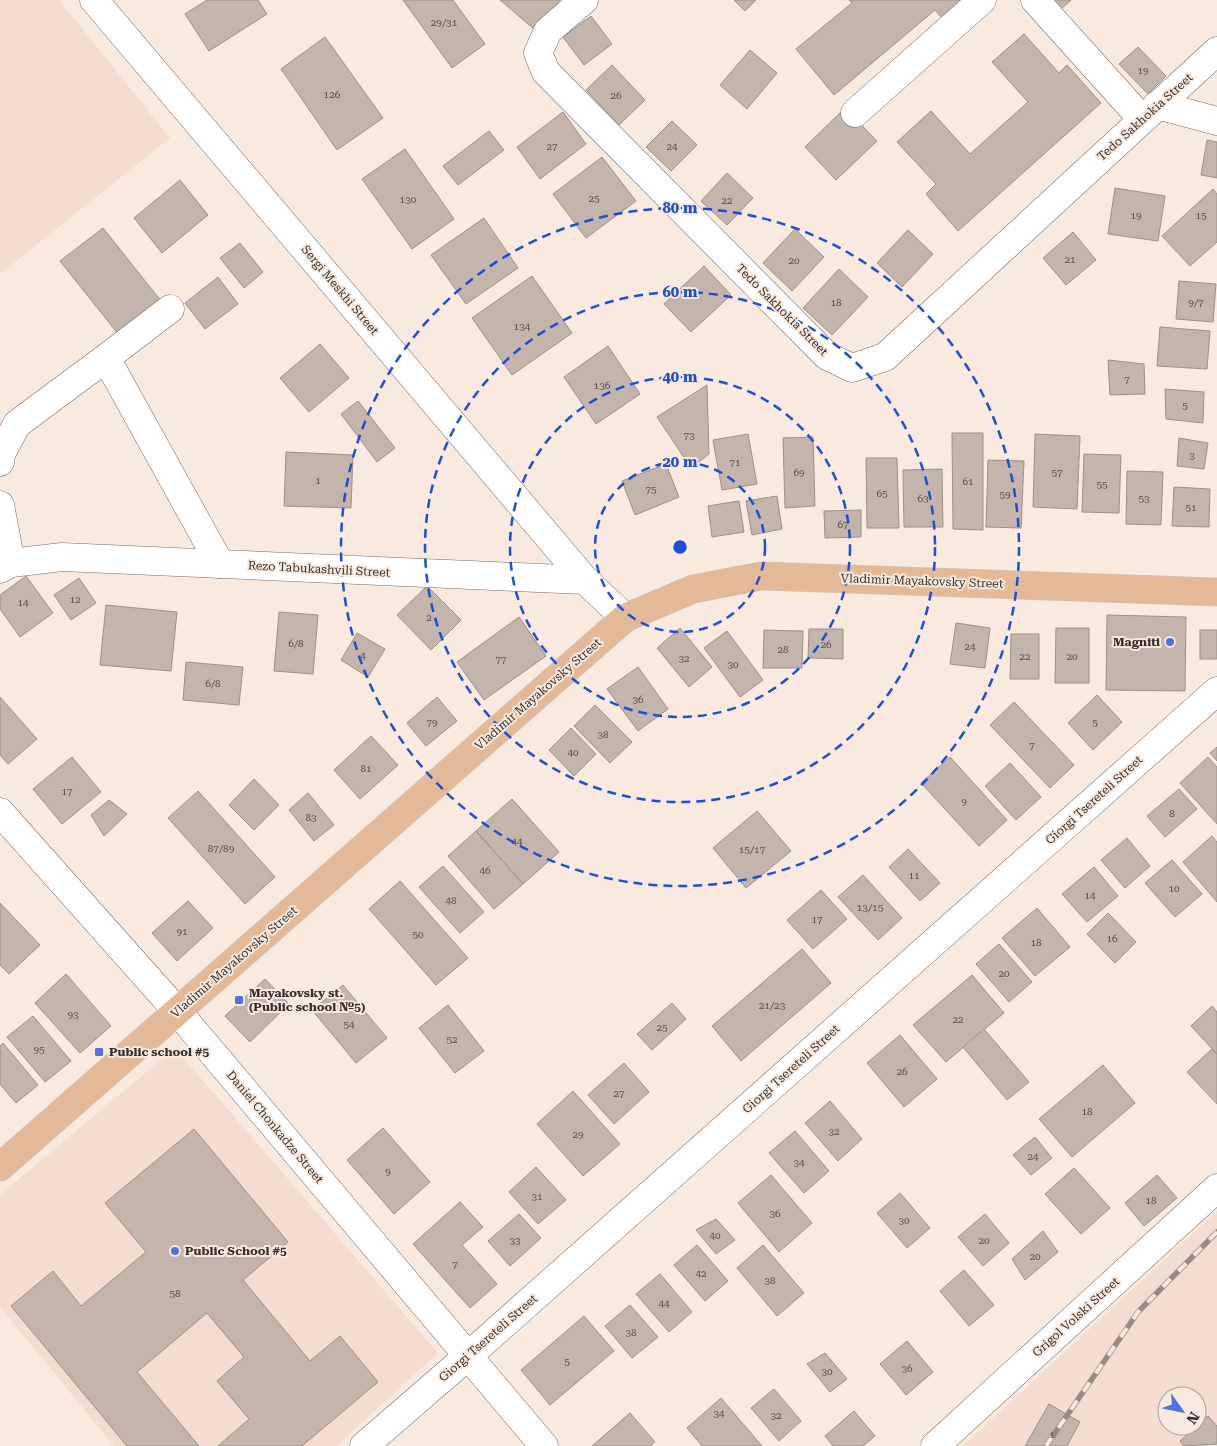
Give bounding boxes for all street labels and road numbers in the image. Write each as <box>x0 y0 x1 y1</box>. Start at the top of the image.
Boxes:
street label: Tedo Sakhokia Street <box>1094 70 1196 164</box>
street label: Sergi Meskhi Street <box>298 242 382 338</box>
street label: Tedo Sakhokia Street <box>733 261 831 359</box>
street label: Rezo Tabukashvili Street <box>247 558 391 580</box>
street label: Vladimir Mayakovsky Street <box>840 571 1004 591</box>
street label: Vladimir Mayakovsky Street <box>472 635 604 753</box>
street label: Giorgi Tsereteli Street <box>1043 752 1146 847</box>
street label: Vladimir Mayakovsky Street <box>168 903 300 1021</box>
street label: Giorgi Tsereteli Street <box>740 1021 843 1116</box>
street label: Daniel Chonkadze Street <box>224 1068 327 1187</box>
street label: Grigol Volski Street <box>1030 1274 1123 1360</box>
street label: Giorgi Tsereteli Street <box>436 1291 540 1385</box>

